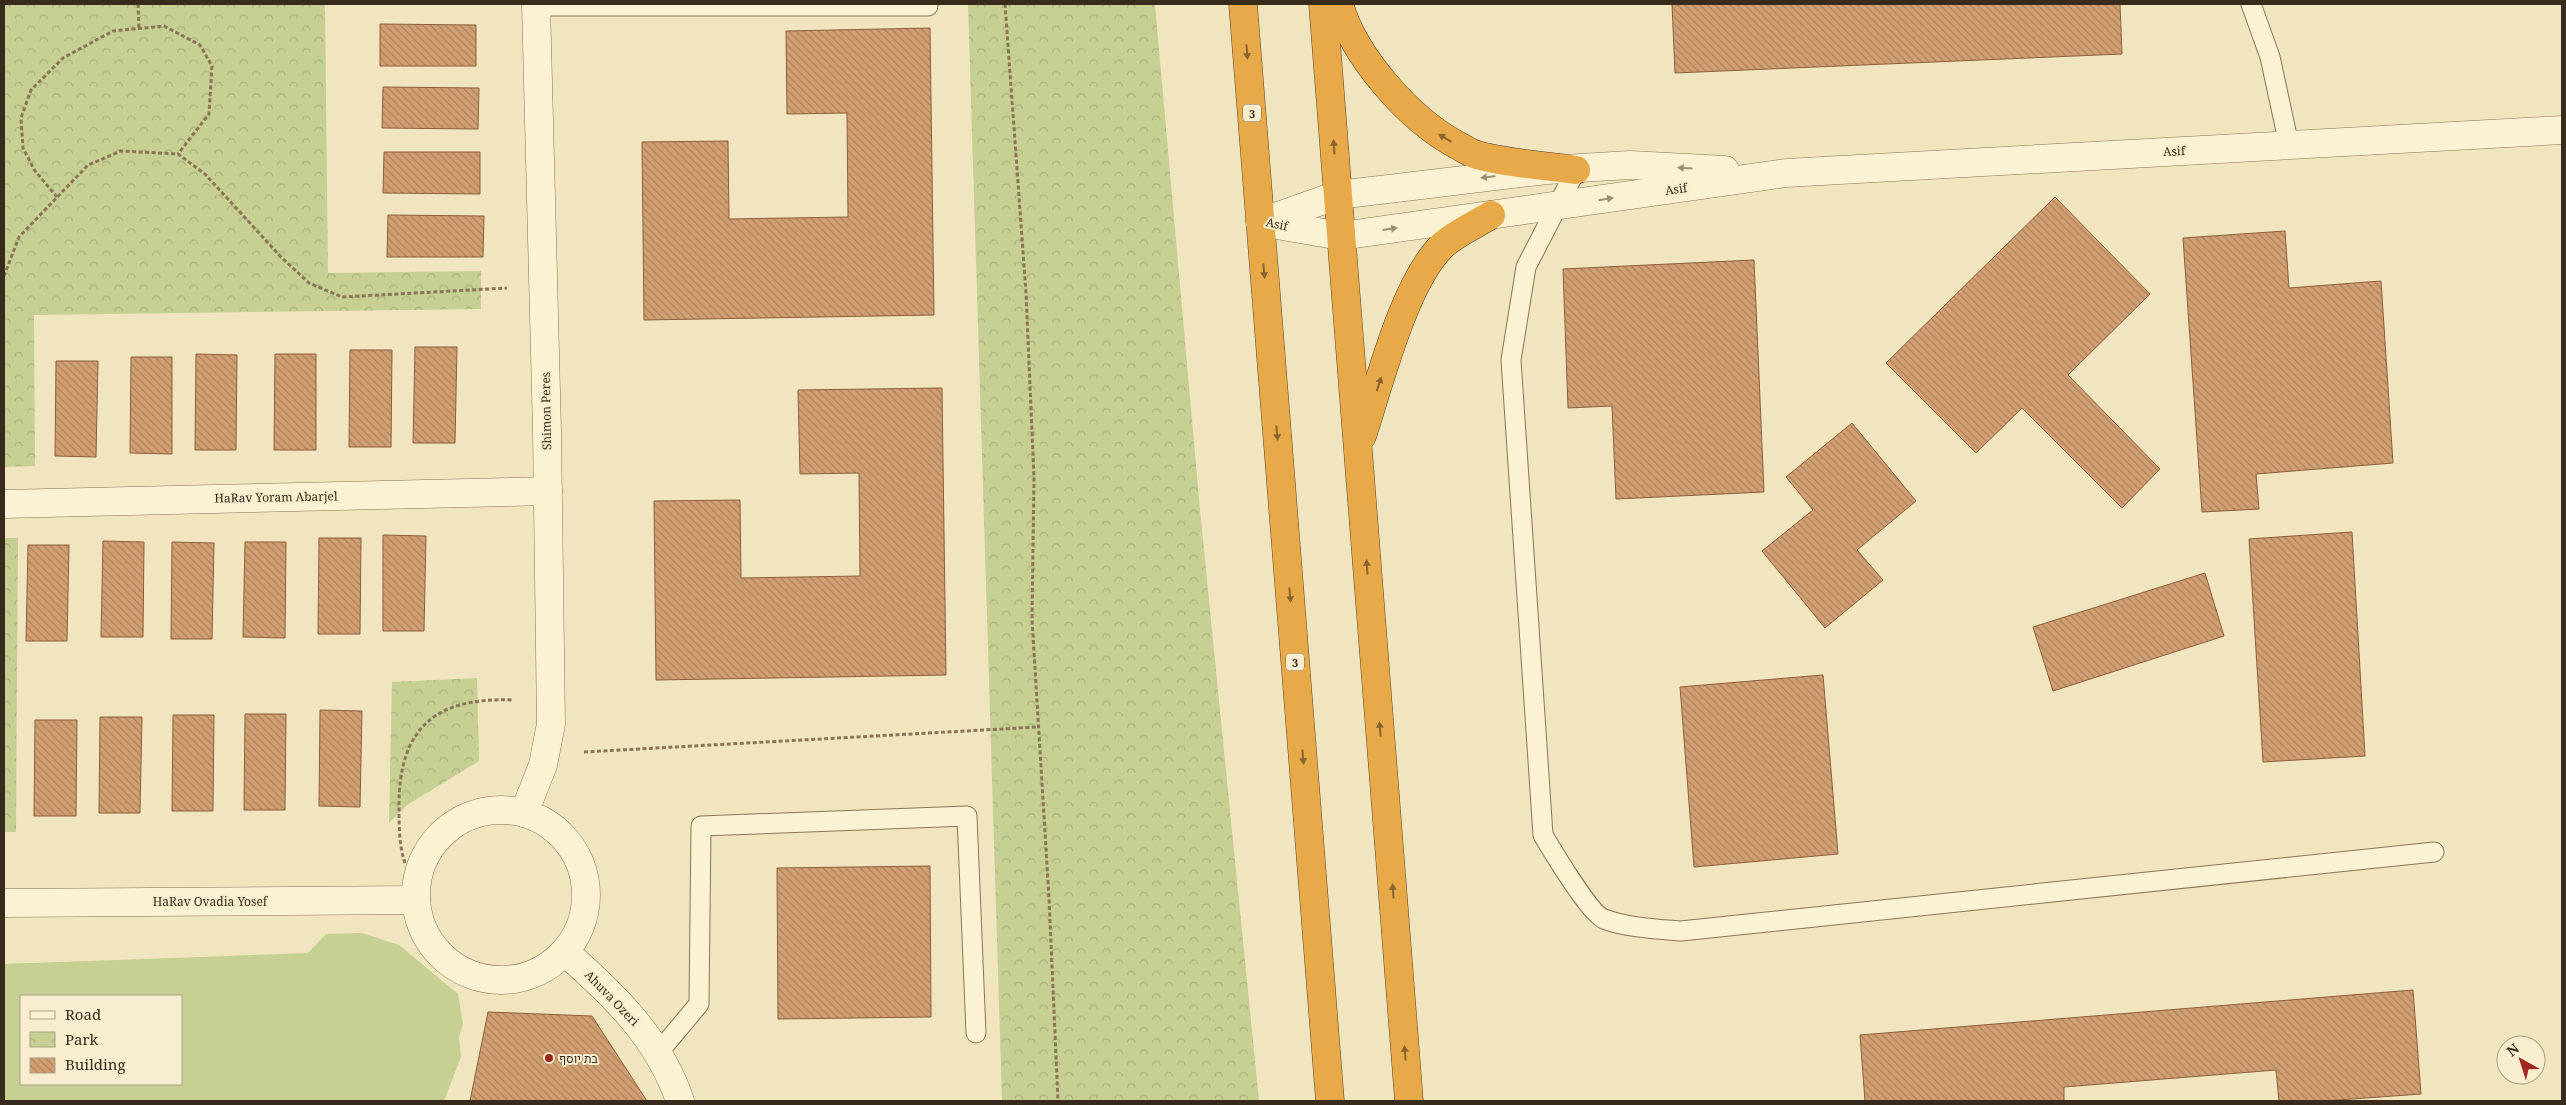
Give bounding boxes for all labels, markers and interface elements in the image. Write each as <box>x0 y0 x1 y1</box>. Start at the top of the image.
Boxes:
one-way arrow <box>1244 45 1252 61</box>
road number: 3 <box>1243 105 1261 122</box>
one-way arrow <box>1438 134 1453 142</box>
one-way arrow <box>1330 139 1338 155</box>
street label: Asif <box>2163 142 2187 160</box>
one-way arrow <box>1677 163 1693 171</box>
one-way arrow <box>1480 173 1496 181</box>
street label: Asif <box>1664 179 1690 199</box>
one-way arrow <box>1598 195 1614 203</box>
street label: Asif <box>1264 213 1291 235</box>
one-way arrow <box>1382 225 1398 233</box>
one-way arrow <box>1261 263 1269 279</box>
street label: Shimon Peres <box>537 372 555 450</box>
one-way arrow <box>1376 377 1383 392</box>
one-way arrow <box>1273 425 1281 441</box>
street label: HaRav Yoram Abarjel <box>214 487 338 507</box>
one-way arrow <box>1363 558 1371 574</box>
one-way arrow <box>1286 587 1294 603</box>
road number: 3 <box>1286 654 1304 670</box>
one-way arrow <box>1376 720 1384 736</box>
one-way arrow <box>1299 749 1307 765</box>
one-way arrow <box>1388 882 1396 898</box>
street label: HaRav Ovadia Yosef <box>153 893 269 910</box>
street label: Ahuva Ozeri <box>581 966 643 1030</box>
legend <box>20 995 182 1085</box>
text: Road <box>65 1004 101 1024</box>
text: Park <box>65 1029 99 1049</box>
north arrow <box>2496 1035 2546 1085</box>
text: N <box>2502 1039 2523 1060</box>
one-way arrow <box>1401 1044 1409 1060</box>
place label: בת יוסף <box>559 1050 599 1067</box>
marker: בת יוסף <box>543 1052 555 1064</box>
text: Building <box>65 1054 126 1074</box>

